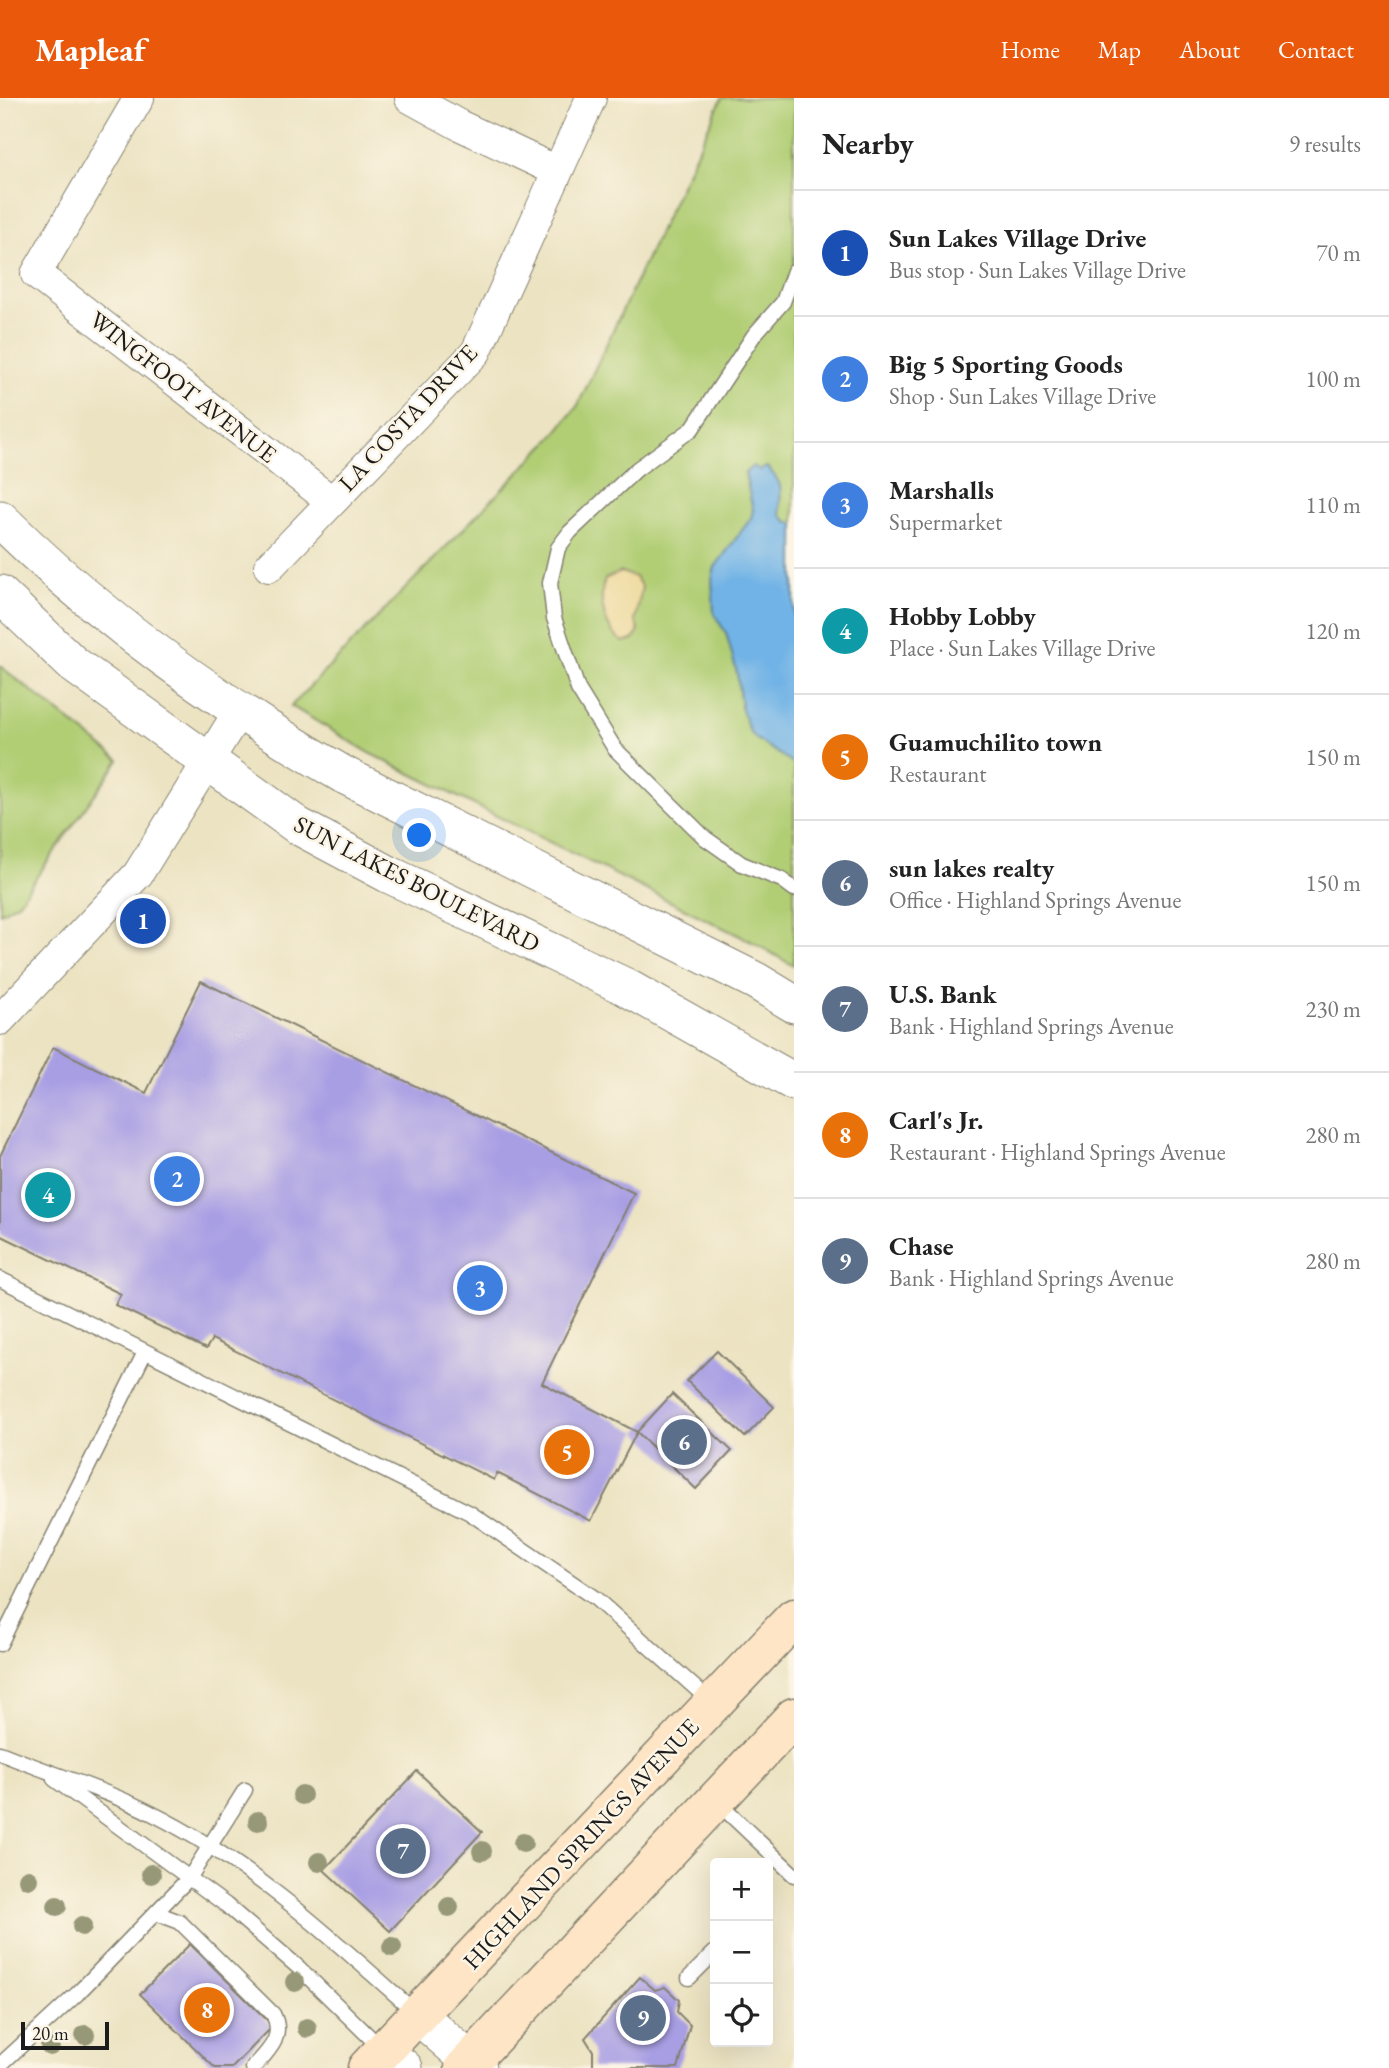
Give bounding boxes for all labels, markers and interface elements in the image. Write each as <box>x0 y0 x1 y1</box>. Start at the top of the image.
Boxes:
text: Mapleaf <box>35 28 146 71</box>
text: Home <box>1000 34 1060 65</box>
text: Map <box>1098 34 1141 65</box>
text: About <box>1179 34 1240 65</box>
text: Contact <box>1278 34 1354 65</box>
text: Nearby <box>822 124 914 163</box>
text: 9 results <box>1289 129 1361 159</box>
text: Sun Lakes Village Drive <box>889 221 1146 255</box>
text: 1 <box>839 238 851 268</box>
text: 70 m <box>1316 238 1361 268</box>
text: Bus stop · Sun Lakes Village Drive <box>889 255 1186 285</box>
street label: WINGFOOT AVENUE <box>83 304 283 469</box>
street label: LA COSTA DRIVE <box>331 337 484 498</box>
text: Big 5 Sporting Goods <box>889 347 1123 381</box>
text: 2 <box>839 364 851 394</box>
text: 100 m <box>1305 364 1361 394</box>
text: Shop · Sun Lakes Village Drive <box>889 381 1156 411</box>
text: Marshalls <box>889 473 994 507</box>
text: 3 <box>839 490 851 520</box>
text: 110 m <box>1305 490 1361 520</box>
text: Supermarket <box>889 507 1002 537</box>
text: Hobby Lobby <box>889 599 1036 633</box>
text: 4 <box>839 616 851 646</box>
text: 120 m <box>1305 616 1361 646</box>
text: Place · Sun Lakes Village Drive <box>889 633 1156 663</box>
text: Guamuchilito town <box>889 725 1102 759</box>
text: 5 <box>839 742 851 772</box>
text: 150 m <box>1305 742 1361 772</box>
text: Restaurant <box>889 759 987 789</box>
street label: SUN LAKES BOULEVARD <box>289 808 545 959</box>
your location <box>402 818 436 852</box>
text: sun lakes realty <box>889 851 1054 885</box>
text: 6 <box>839 868 851 898</box>
text: 150 m <box>1305 868 1361 898</box>
text: Office · Highland Springs Avenue <box>889 885 1181 915</box>
pin: 1 <box>120 895 166 947</box>
text: U.S. Bank <box>889 977 997 1011</box>
text: 7 <box>839 994 851 1024</box>
text: 230 m <box>1305 994 1361 1024</box>
text: Bank · Highland Springs Avenue <box>889 1011 1174 1041</box>
text: Carl's Jr. <box>889 1103 983 1137</box>
text: 8 <box>839 1120 851 1150</box>
text: 280 m <box>1305 1120 1361 1150</box>
text: Restaurant · Highland Springs Avenue <box>889 1137 1226 1167</box>
pin: 2 <box>154 1153 200 1205</box>
pin: 4 <box>25 1169 71 1221</box>
text: Chase <box>889 1229 954 1263</box>
text: 9 <box>839 1246 851 1276</box>
text: 280 m <box>1305 1246 1361 1276</box>
pin: 3 <box>457 1262 503 1314</box>
text: Bank · Highland Springs Avenue <box>889 1263 1174 1293</box>
pin: 6 <box>661 1416 707 1468</box>
pin: 5 <box>544 1426 590 1478</box>
street label: HIGHLAND SPRINGS AVENUE <box>456 1712 705 1976</box>
pin: 7 <box>380 1825 426 1877</box>
map controls <box>710 1858 773 2047</box>
button: + <box>710 1858 773 1921</box>
button: − <box>710 1921 773 1984</box>
pin: 8 <box>184 1984 230 2036</box>
button: locate <box>710 1984 773 2047</box>
pin: 9 <box>620 1992 666 2044</box>
scale bar <box>21 2019 108 2051</box>
text: 20 m <box>32 2021 69 2046</box>

